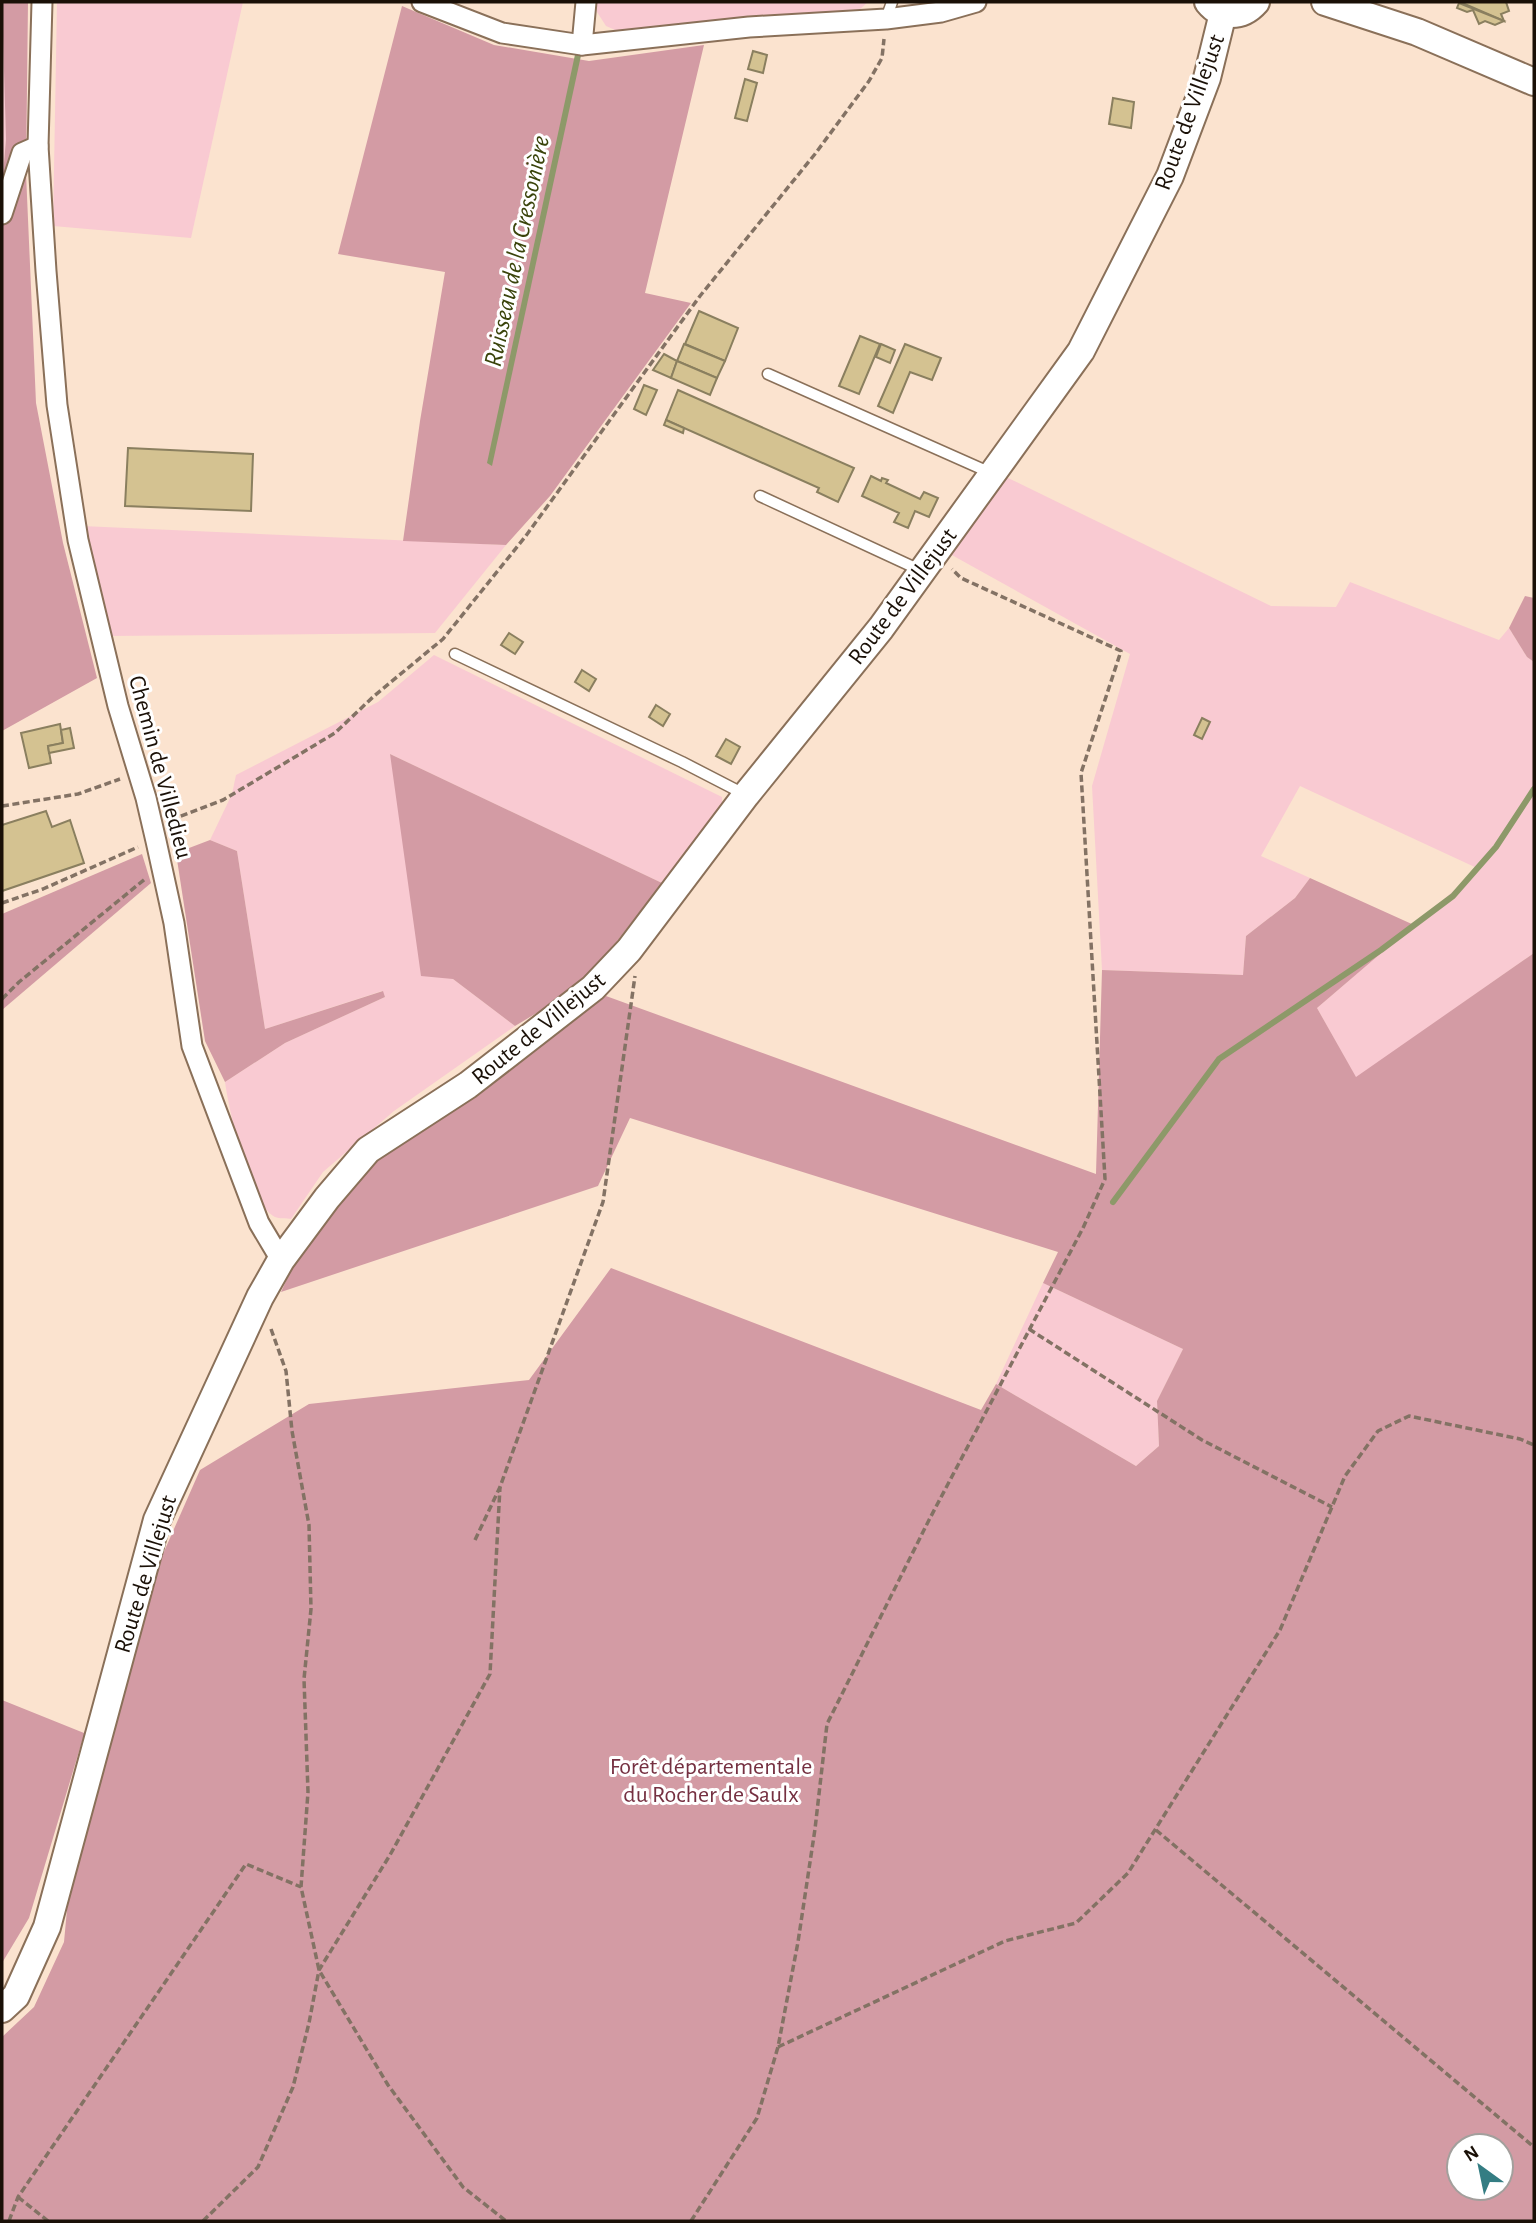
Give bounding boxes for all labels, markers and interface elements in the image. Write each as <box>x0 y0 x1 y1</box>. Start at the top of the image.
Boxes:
street label: Route de Villejust <box>1151 31 1229 193</box>
water label: Ruisseau de la Cressonière <box>480 133 554 369</box>
street label: Route de Villejust <box>844 524 962 669</box>
street label: Chemin de Villedieu <box>124 673 196 861</box>
street label: Route de Villejust <box>467 968 610 1090</box>
street label: Route de Villejust <box>111 1492 181 1656</box>
park label: Forêt départementale du Rocher de Saulx <box>610 1755 812 1807</box>
north arrow <box>1445 2132 1515 2202</box>
text: N <box>1461 2142 1482 2166</box>

